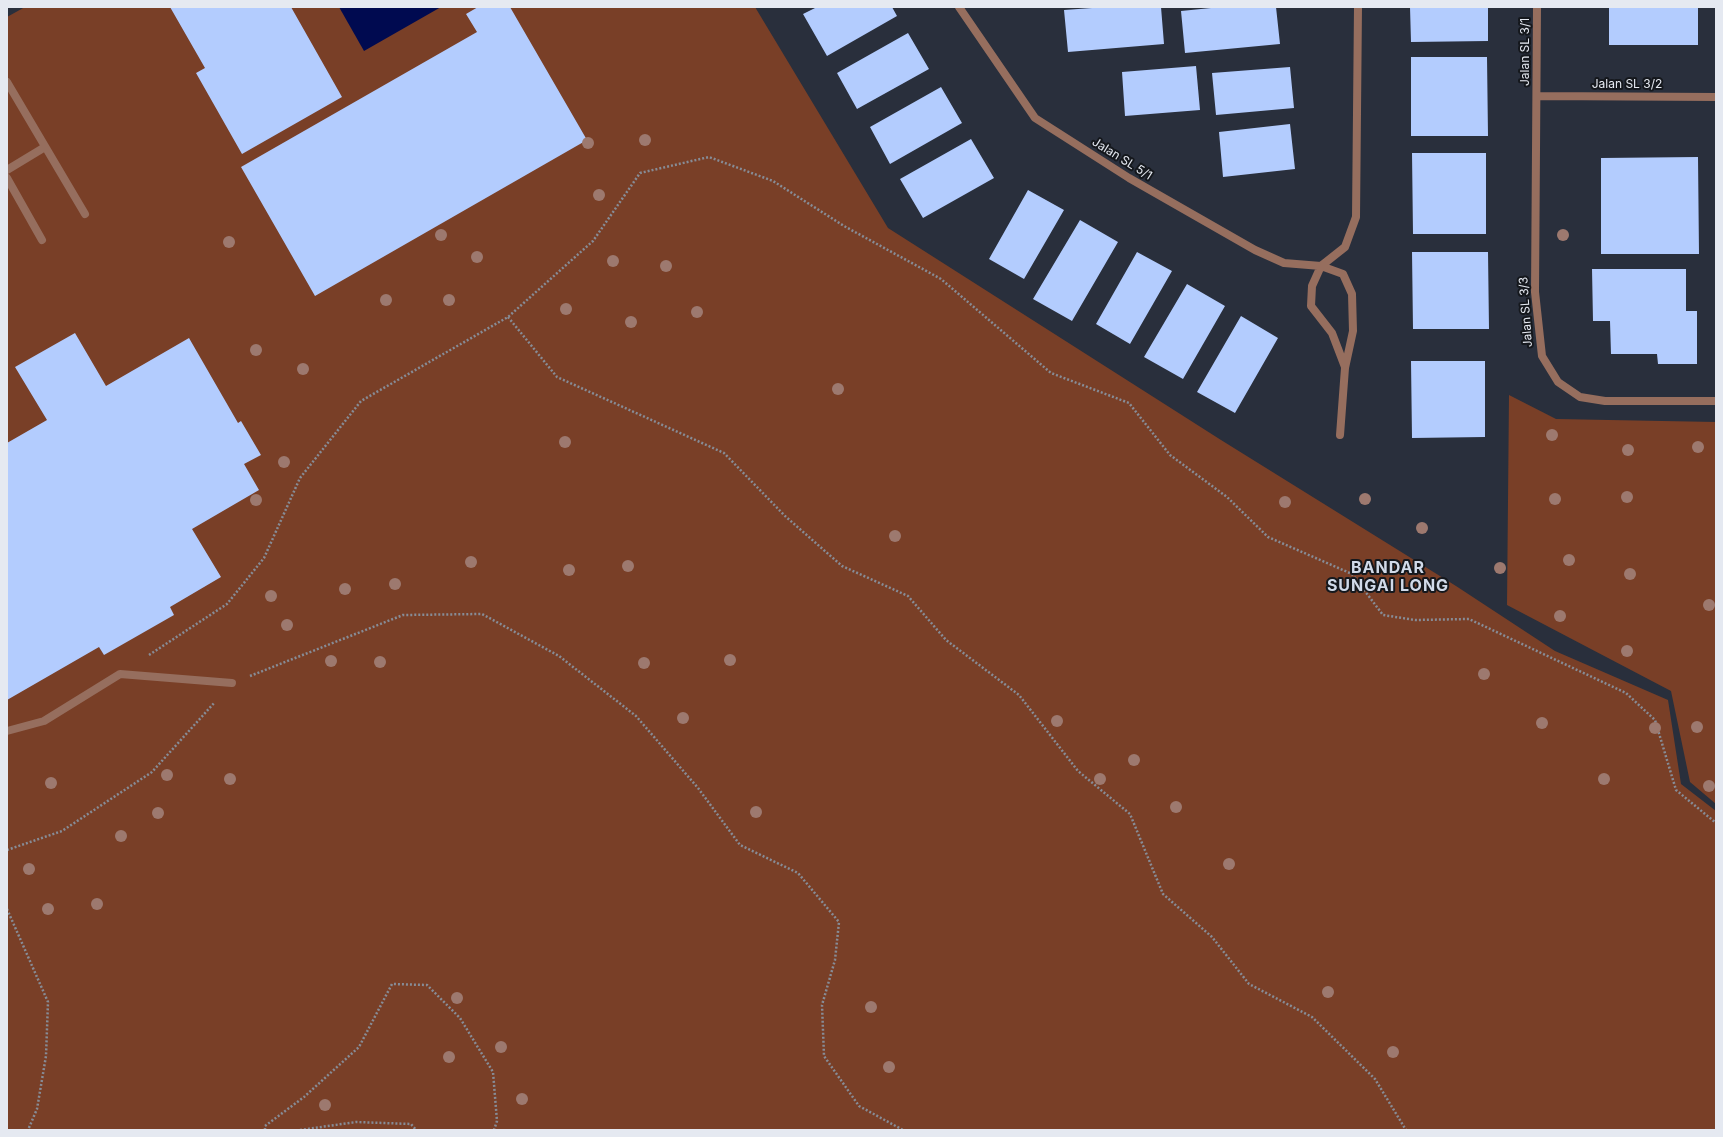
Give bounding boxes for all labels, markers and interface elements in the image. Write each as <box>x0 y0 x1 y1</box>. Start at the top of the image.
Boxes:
street label: Jalan SL 3/1 <box>1518 18 1532 86</box>
street label: Jalan SL 3/2 <box>1592 77 1662 91</box>
street label: Jalan SL 5/1 <box>1089 135 1155 183</box>
street label: Jalan SL 3/3 <box>1516 276 1536 348</box>
district label: BANDAR SUNGAI LONG <box>1327 558 1449 596</box>

